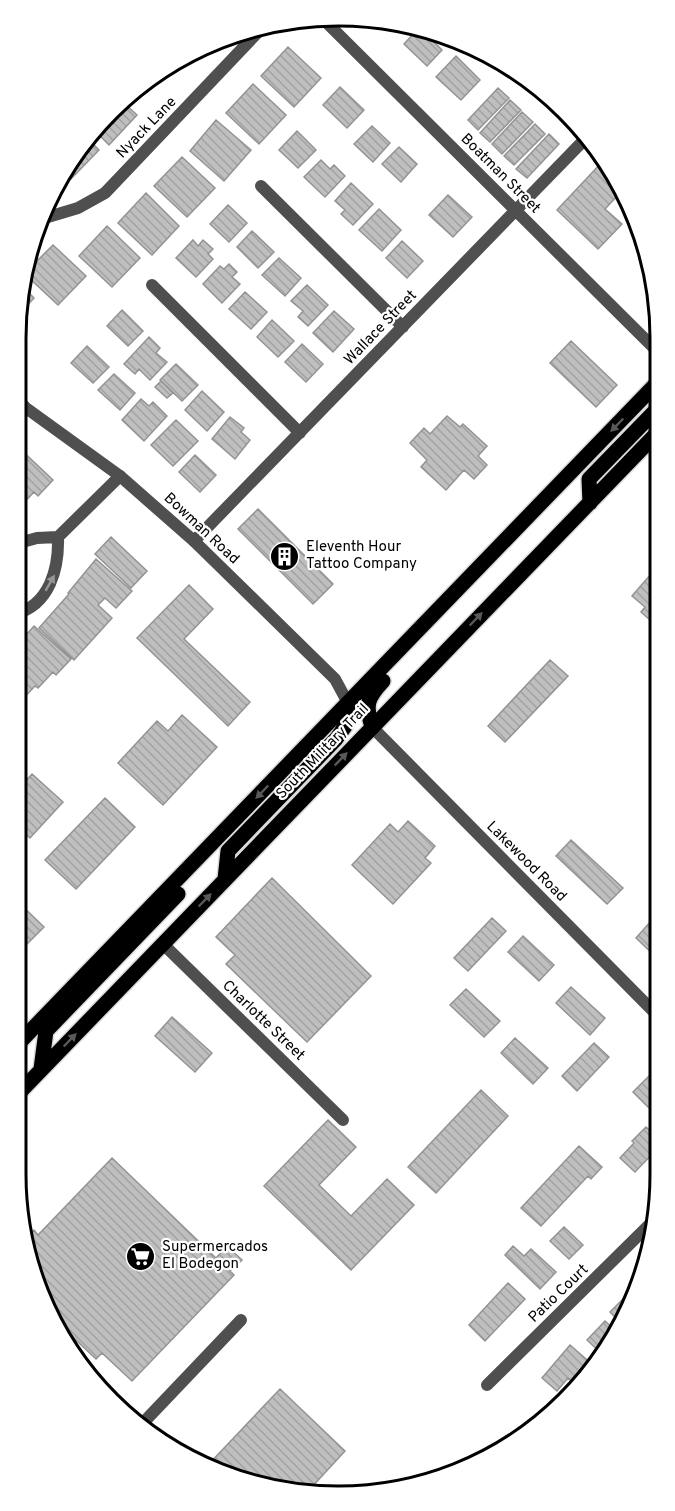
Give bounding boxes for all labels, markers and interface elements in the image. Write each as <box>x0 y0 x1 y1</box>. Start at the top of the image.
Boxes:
street label: Nyack Lane <box>113 93 181 163</box>
street label: Boatman Street <box>456 130 544 218</box>
street label: Wallace Street <box>341 287 421 369</box>
one-way arrow <box>610 418 624 433</box>
street label: Bowman Road <box>159 489 243 569</box>
place label: Eleventh Hour Tattoo Company <box>306 538 417 574</box>
building icon: Eleventh Hour Tattoo Company <box>269 540 301 572</box>
one-way arrow <box>44 575 55 591</box>
one-way arrow <box>469 613 483 627</box>
street label: South Military Trail <box>273 700 373 804</box>
one-way arrow <box>333 753 347 767</box>
one-way arrow <box>256 784 270 798</box>
street label: Lakewood Road <box>482 818 570 906</box>
one-way arrow <box>198 893 212 907</box>
street label: Charlotte Street <box>218 977 308 1065</box>
one-way arrow <box>63 1032 77 1047</box>
place label: Supermercados El Bodegon <box>162 1238 268 1274</box>
supermarket icon: Supermercados El Bodegon <box>125 1240 157 1272</box>
street label: Patio Court <box>525 1261 593 1327</box>

